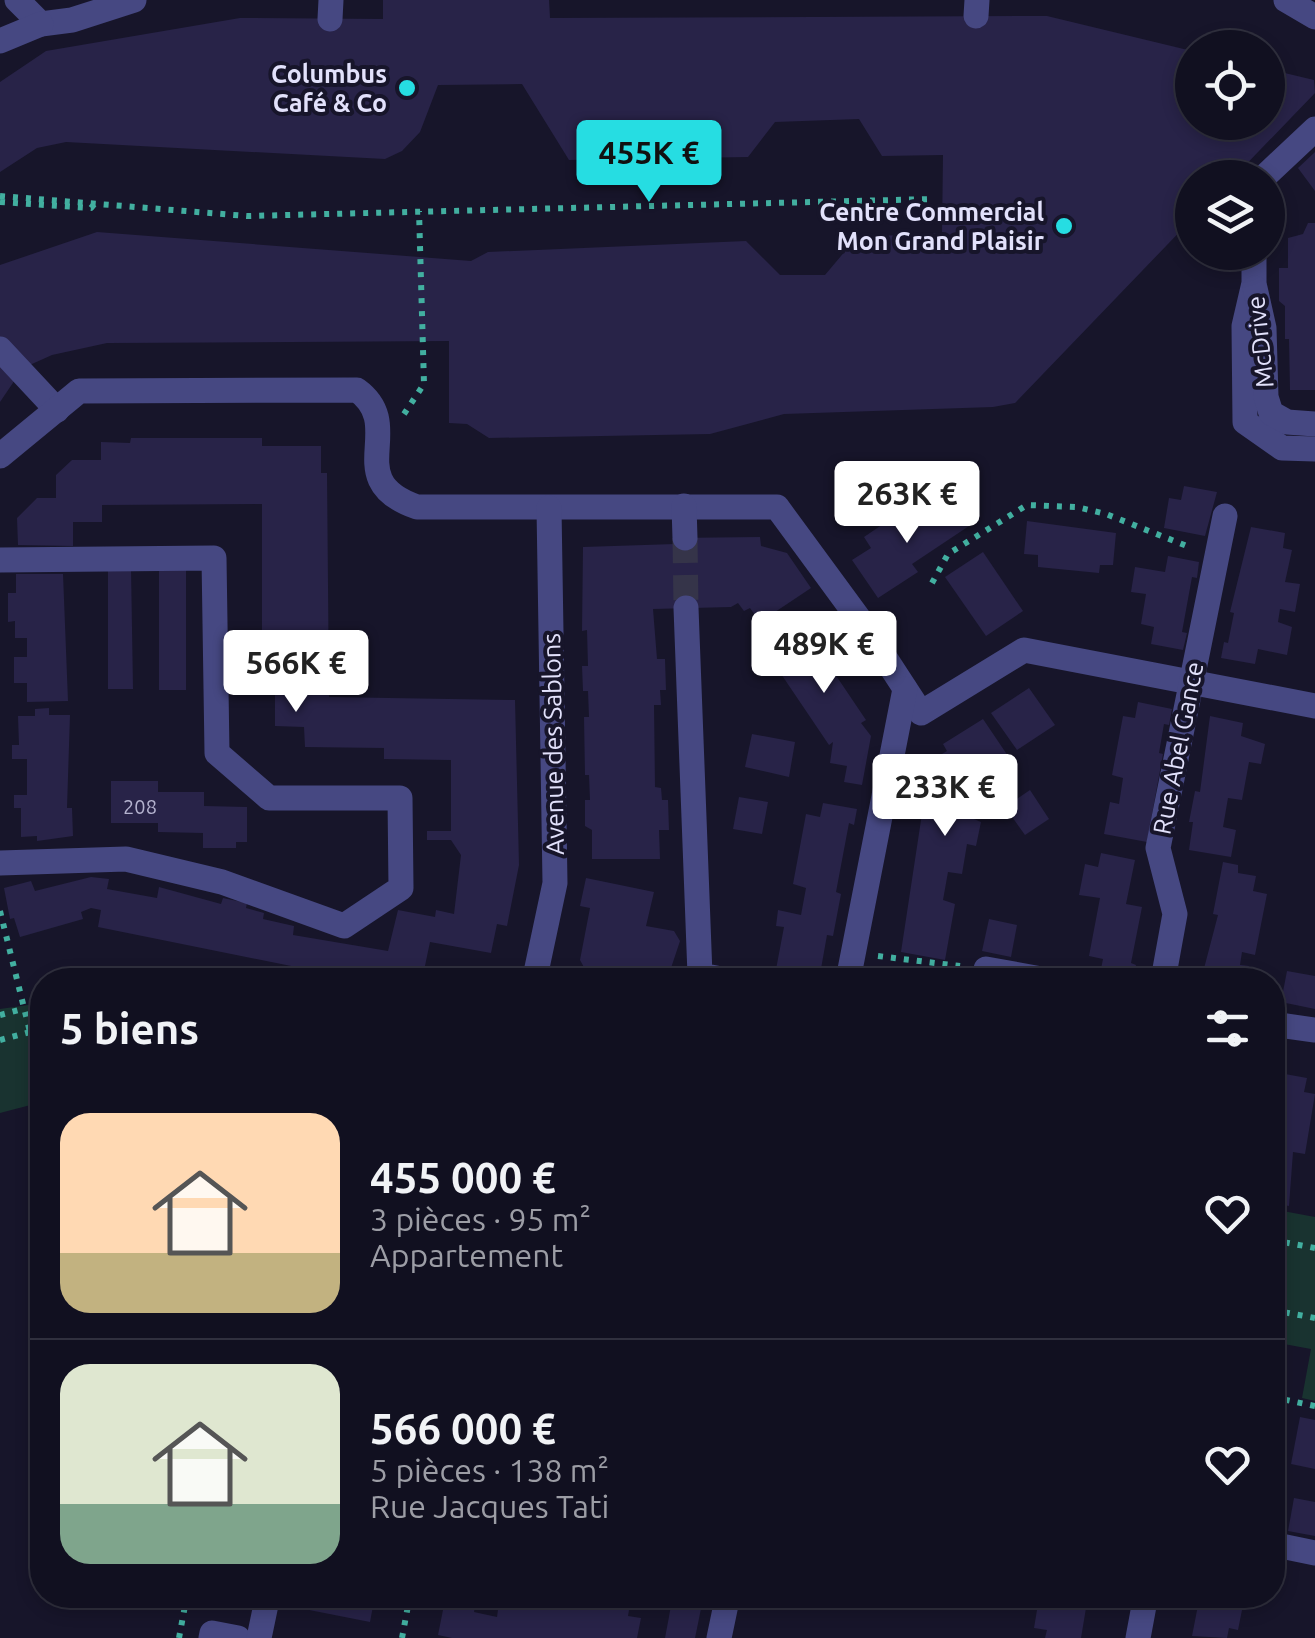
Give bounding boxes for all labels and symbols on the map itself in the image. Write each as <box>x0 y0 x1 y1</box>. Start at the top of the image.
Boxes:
place label: Columbus Café & Co <box>271 60 387 117</box>
marker: Columbus Café & Co <box>396 77 418 99</box>
pin: 455K € <box>568 120 730 205</box>
place label: Centre Commercial Mon Grand Plaisir <box>819 198 1045 255</box>
marker: Centre Commercial Mon Grand Plaisir <box>1053 215 1075 237</box>
street label: McDrive <box>1241 295 1279 389</box>
pin: 263K € <box>826 461 988 546</box>
pin: 489K € <box>743 611 905 696</box>
pin: 566K € <box>215 630 377 715</box>
street label: Avenue des Sablons <box>537 633 569 855</box>
street label: Rue Abel Gance <box>1148 659 1208 837</box>
pin: 233K € <box>864 754 1026 839</box>
house number: 208 <box>123 795 157 818</box>

